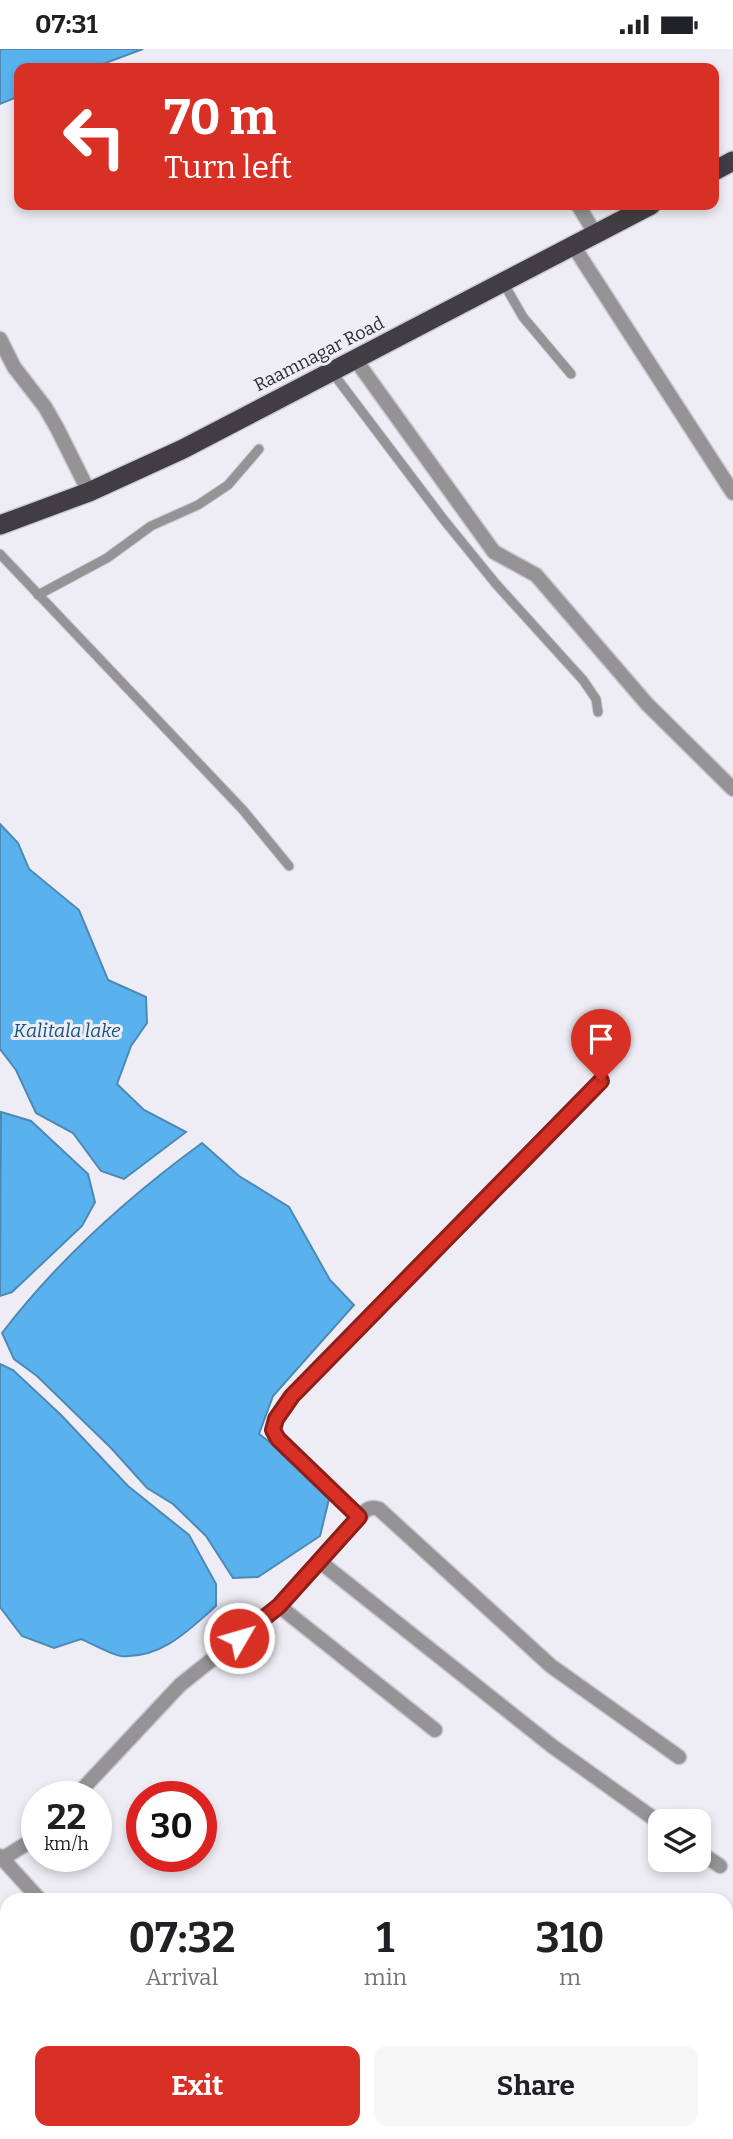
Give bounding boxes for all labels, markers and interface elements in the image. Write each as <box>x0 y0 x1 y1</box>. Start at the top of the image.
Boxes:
text: 07:31 <box>35 9 98 40</box>
text: 70 m <box>164 88 276 147</box>
icon: left <box>49 91 140 182</box>
text: Turn left <box>164 148 292 186</box>
street label: Raamnagar Road <box>250 312 388 396</box>
pin <box>571 1009 631 1081</box>
water label: Kalitala lake <box>13 1019 121 1042</box>
icon: arrive <box>582 1020 620 1058</box>
position arrow <box>202 1601 276 1675</box>
speed limit sign: 30 <box>126 1781 217 1872</box>
text: 22 <box>47 1796 86 1838</box>
map controls <box>648 1809 711 1872</box>
button: layers <box>648 1809 711 1872</box>
text: km/h <box>44 1833 89 1855</box>
text: 07:32 <box>128 1913 235 1963</box>
text: 1 <box>376 1913 394 1963</box>
text: 310 <box>536 1913 605 1963</box>
text: Arrival <box>145 1963 218 1991</box>
text: min <box>364 1963 407 1991</box>
text: m <box>559 1963 581 1991</box>
button: Exit <box>35 2046 360 2126</box>
button: Share <box>374 2046 698 2126</box>

